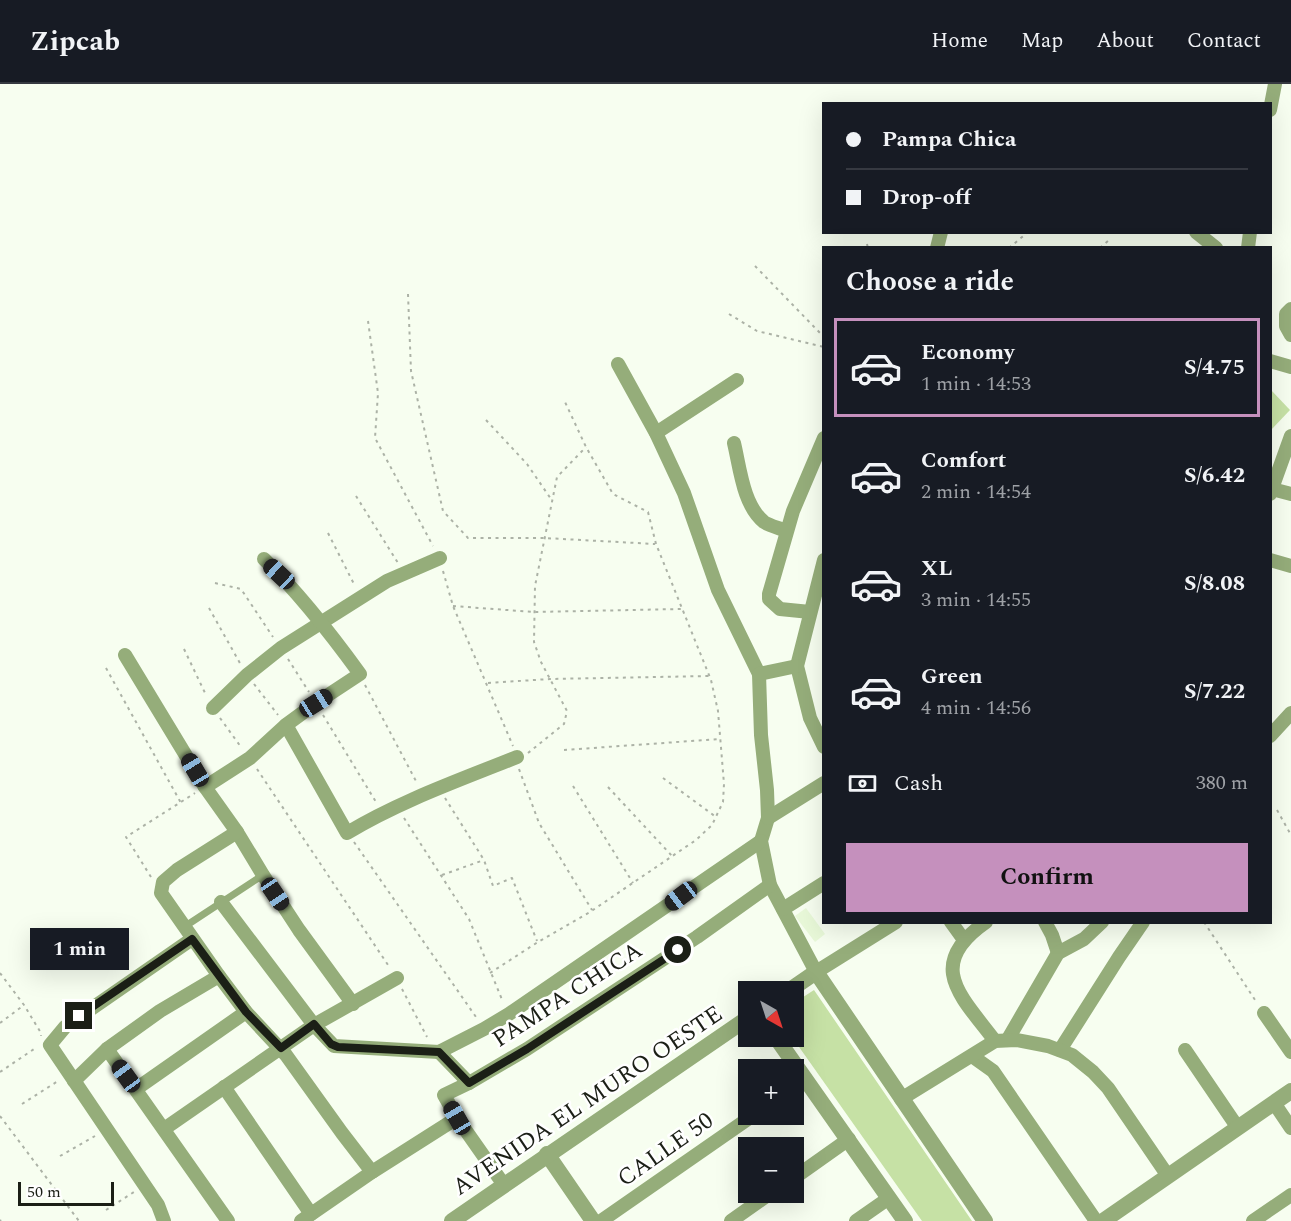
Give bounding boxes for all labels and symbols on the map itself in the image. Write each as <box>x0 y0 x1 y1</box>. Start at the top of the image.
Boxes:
car <box>260 555 298 593</box>
car <box>296 686 336 720</box>
car <box>178 750 212 790</box>
car <box>257 874 293 914</box>
car <box>661 878 701 914</box>
callout: 1 min <box>29 929 128 971</box>
street label: PAMPA CHICA <box>485 933 650 1057</box>
route start <box>664 936 691 963</box>
north arrow <box>738 981 804 1047</box>
street label: AVENIDA EL MURO OESTE <box>445 997 730 1205</box>
route end <box>65 1002 92 1029</box>
car <box>108 1056 144 1096</box>
car <box>440 1098 474 1138</box>
street label: CALLE 50 <box>610 1103 721 1196</box>
scale bar <box>18 1179 114 1206</box>

